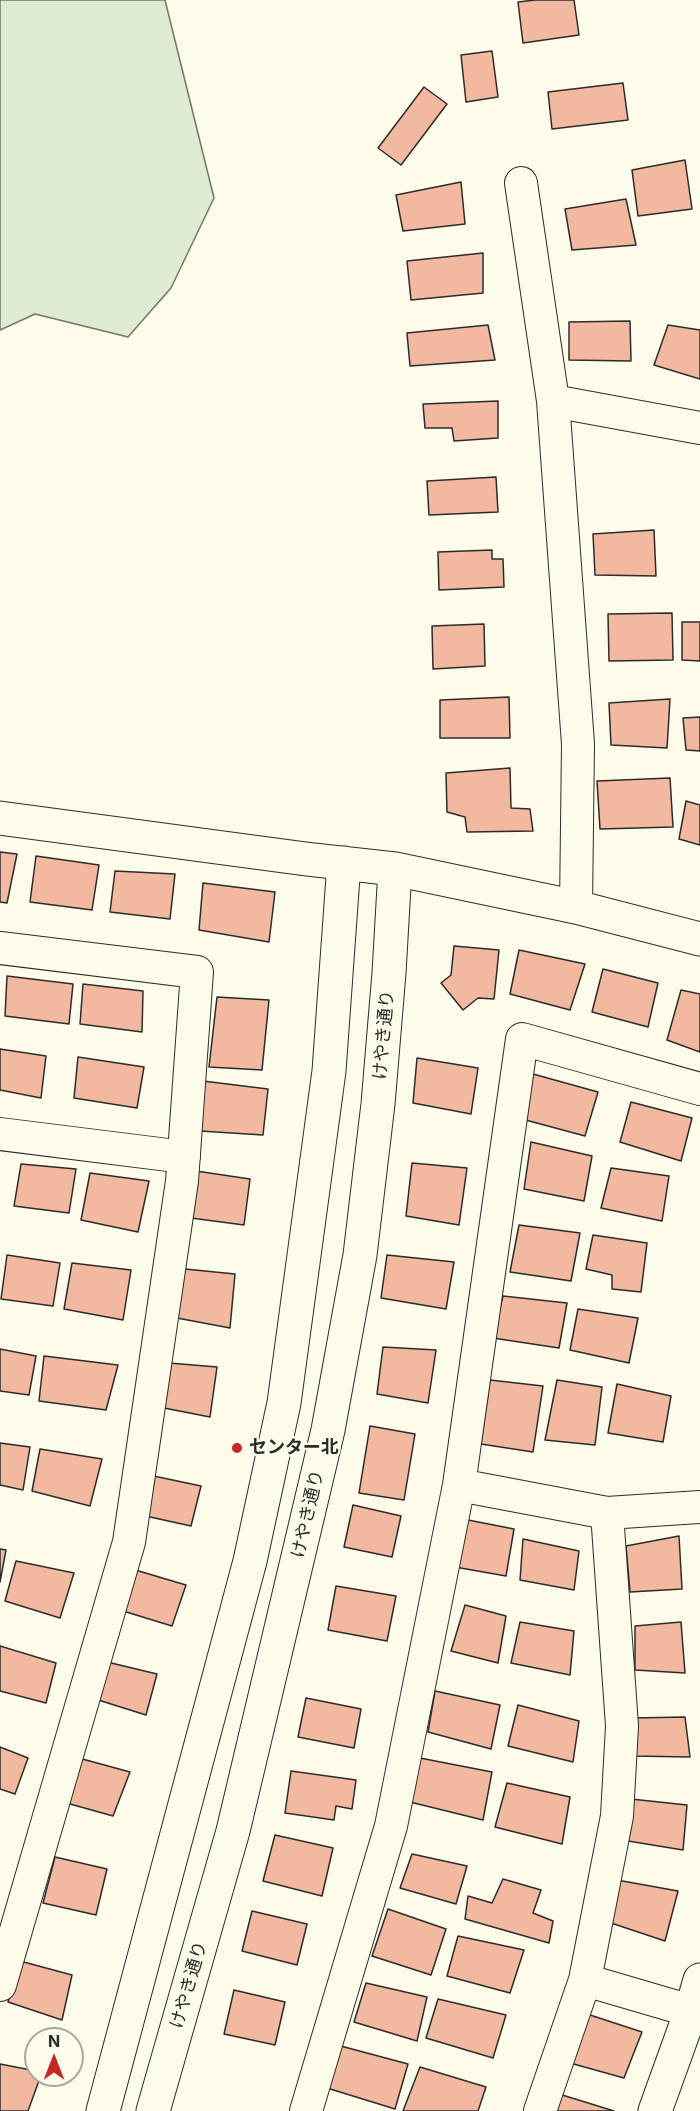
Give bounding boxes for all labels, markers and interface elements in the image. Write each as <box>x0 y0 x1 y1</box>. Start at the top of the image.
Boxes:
street label: けやき通り <box>369 989 399 1081</box>
place label: センター北 <box>249 1437 339 1459</box>
marker: センター北 <box>230 1441 244 1455</box>
street label: けやき通り <box>287 1468 329 1560</box>
street label: けやき通り <box>166 1939 212 2031</box>
north arrow <box>24 2027 84 2087</box>
text: N <box>48 2031 60 2051</box>

